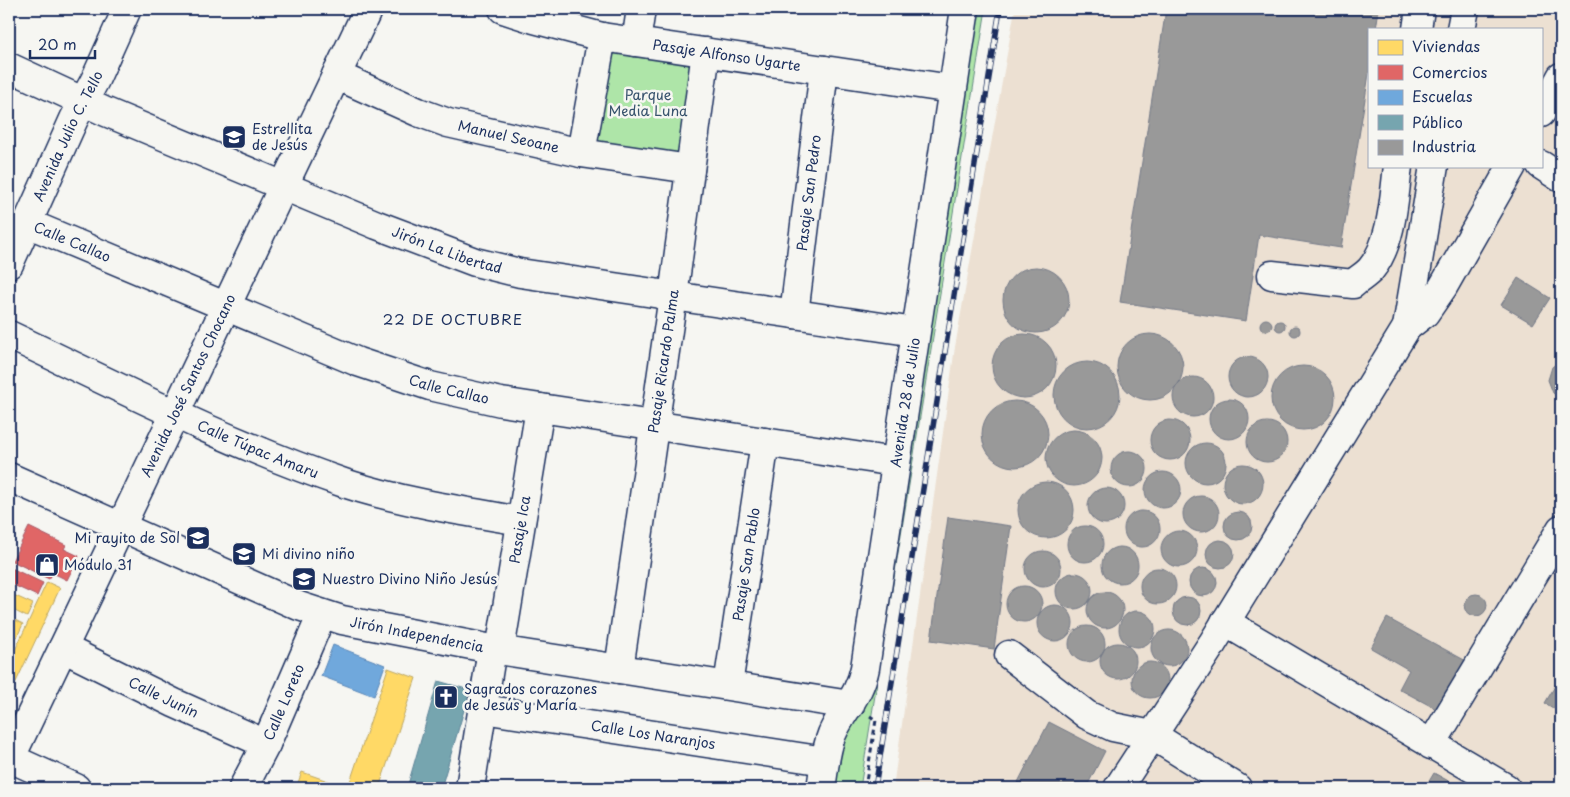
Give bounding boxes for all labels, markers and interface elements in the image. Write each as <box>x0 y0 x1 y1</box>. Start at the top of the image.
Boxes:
scale bar <box>30 28 95 60</box>
legend <box>1368 28 1542 168</box>
text: 20 m <box>38 32 77 55</box>
street label: Pasaje Alfonso Ugarte <box>651 34 802 76</box>
text: Viviendas <box>1412 34 1480 57</box>
text: Comercios <box>1412 60 1488 83</box>
street label: Avenida Julio C. Tello <box>27 67 108 204</box>
park label: Parque Media Luna <box>608 84 688 121</box>
text: Escuelas <box>1412 84 1473 107</box>
text: Público <box>1412 110 1463 133</box>
street label: Manuel Seoane <box>456 115 562 158</box>
place label: Estrellita de Jesús <box>252 118 312 155</box>
school or university icon: Estrellita de Jesús <box>221 124 247 150</box>
street label: Pasaje San Pedro <box>791 133 826 252</box>
text: Industria <box>1412 134 1476 157</box>
street label: Calle Callao <box>31 216 114 267</box>
street label: Jirón La Libertad <box>389 221 504 278</box>
street label: Pasaje Ricardo Palma <box>642 287 684 434</box>
street label: Avenida José Santos Chocano <box>135 290 241 480</box>
district label: 22 DE OCTUBRE <box>383 307 523 330</box>
street label: Avenida 28 de Julio <box>885 336 925 469</box>
street label: Calle Callao <box>406 369 491 409</box>
street label: Calle Túpac Amaru <box>194 414 322 483</box>
street label: Pasaje Ica <box>503 494 535 565</box>
street label: Pasaje San Pablo <box>727 506 765 623</box>
school or university icon: Mi rayito de Sol <box>185 525 211 551</box>
place label: Mi rayito de Sol <box>74 527 180 548</box>
school or university icon: Mi divino niño <box>231 541 257 567</box>
place label: Mi divino niño <box>262 543 355 564</box>
shop icon: Módulo 31 <box>34 552 60 578</box>
place label: Módulo 31 <box>64 554 132 575</box>
school or university icon: Nuestro Divino Niño Jesús <box>291 566 317 592</box>
place label: Nuestro Divino Niño Jesús <box>322 568 497 589</box>
street label: Jirón Independencia <box>348 611 486 657</box>
street label: Calle Loreto <box>258 660 309 744</box>
street label: Calle Junín <box>125 671 202 723</box>
place label: Sagrados corazones de Jesús y María <box>464 678 597 715</box>
church icon: Sagrados corazones de Jesús y María <box>433 684 459 710</box>
street label: Calle Los Naranjos <box>590 715 717 754</box>

